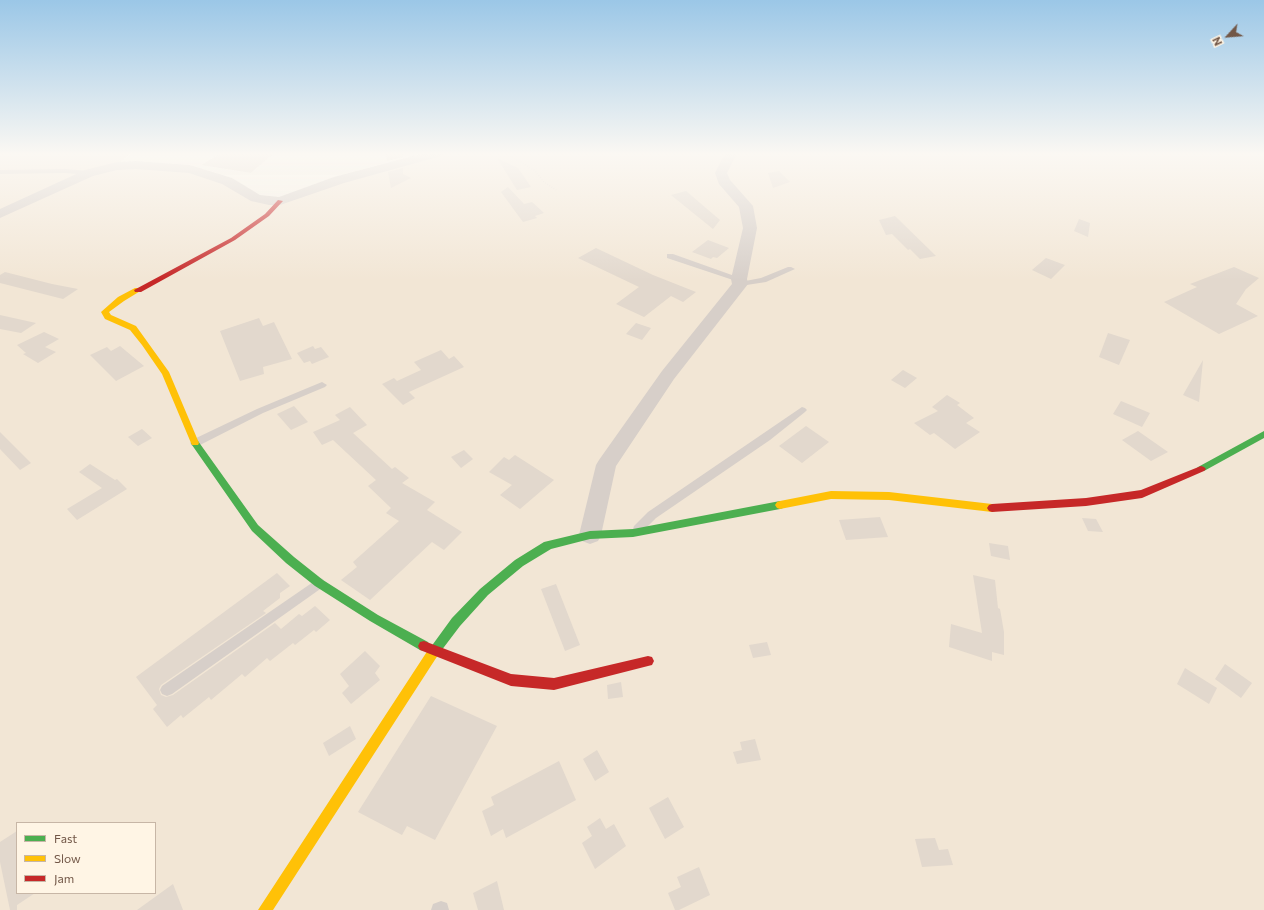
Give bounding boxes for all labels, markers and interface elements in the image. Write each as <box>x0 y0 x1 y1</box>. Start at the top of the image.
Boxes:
north arrow <box>1208 16 1248 56</box>
text: N <box>1209 35 1224 48</box>
legend <box>16 822 156 894</box>
text: Fast <box>54 831 77 845</box>
text: Slow <box>54 851 81 865</box>
text: Jam <box>54 871 74 885</box>

